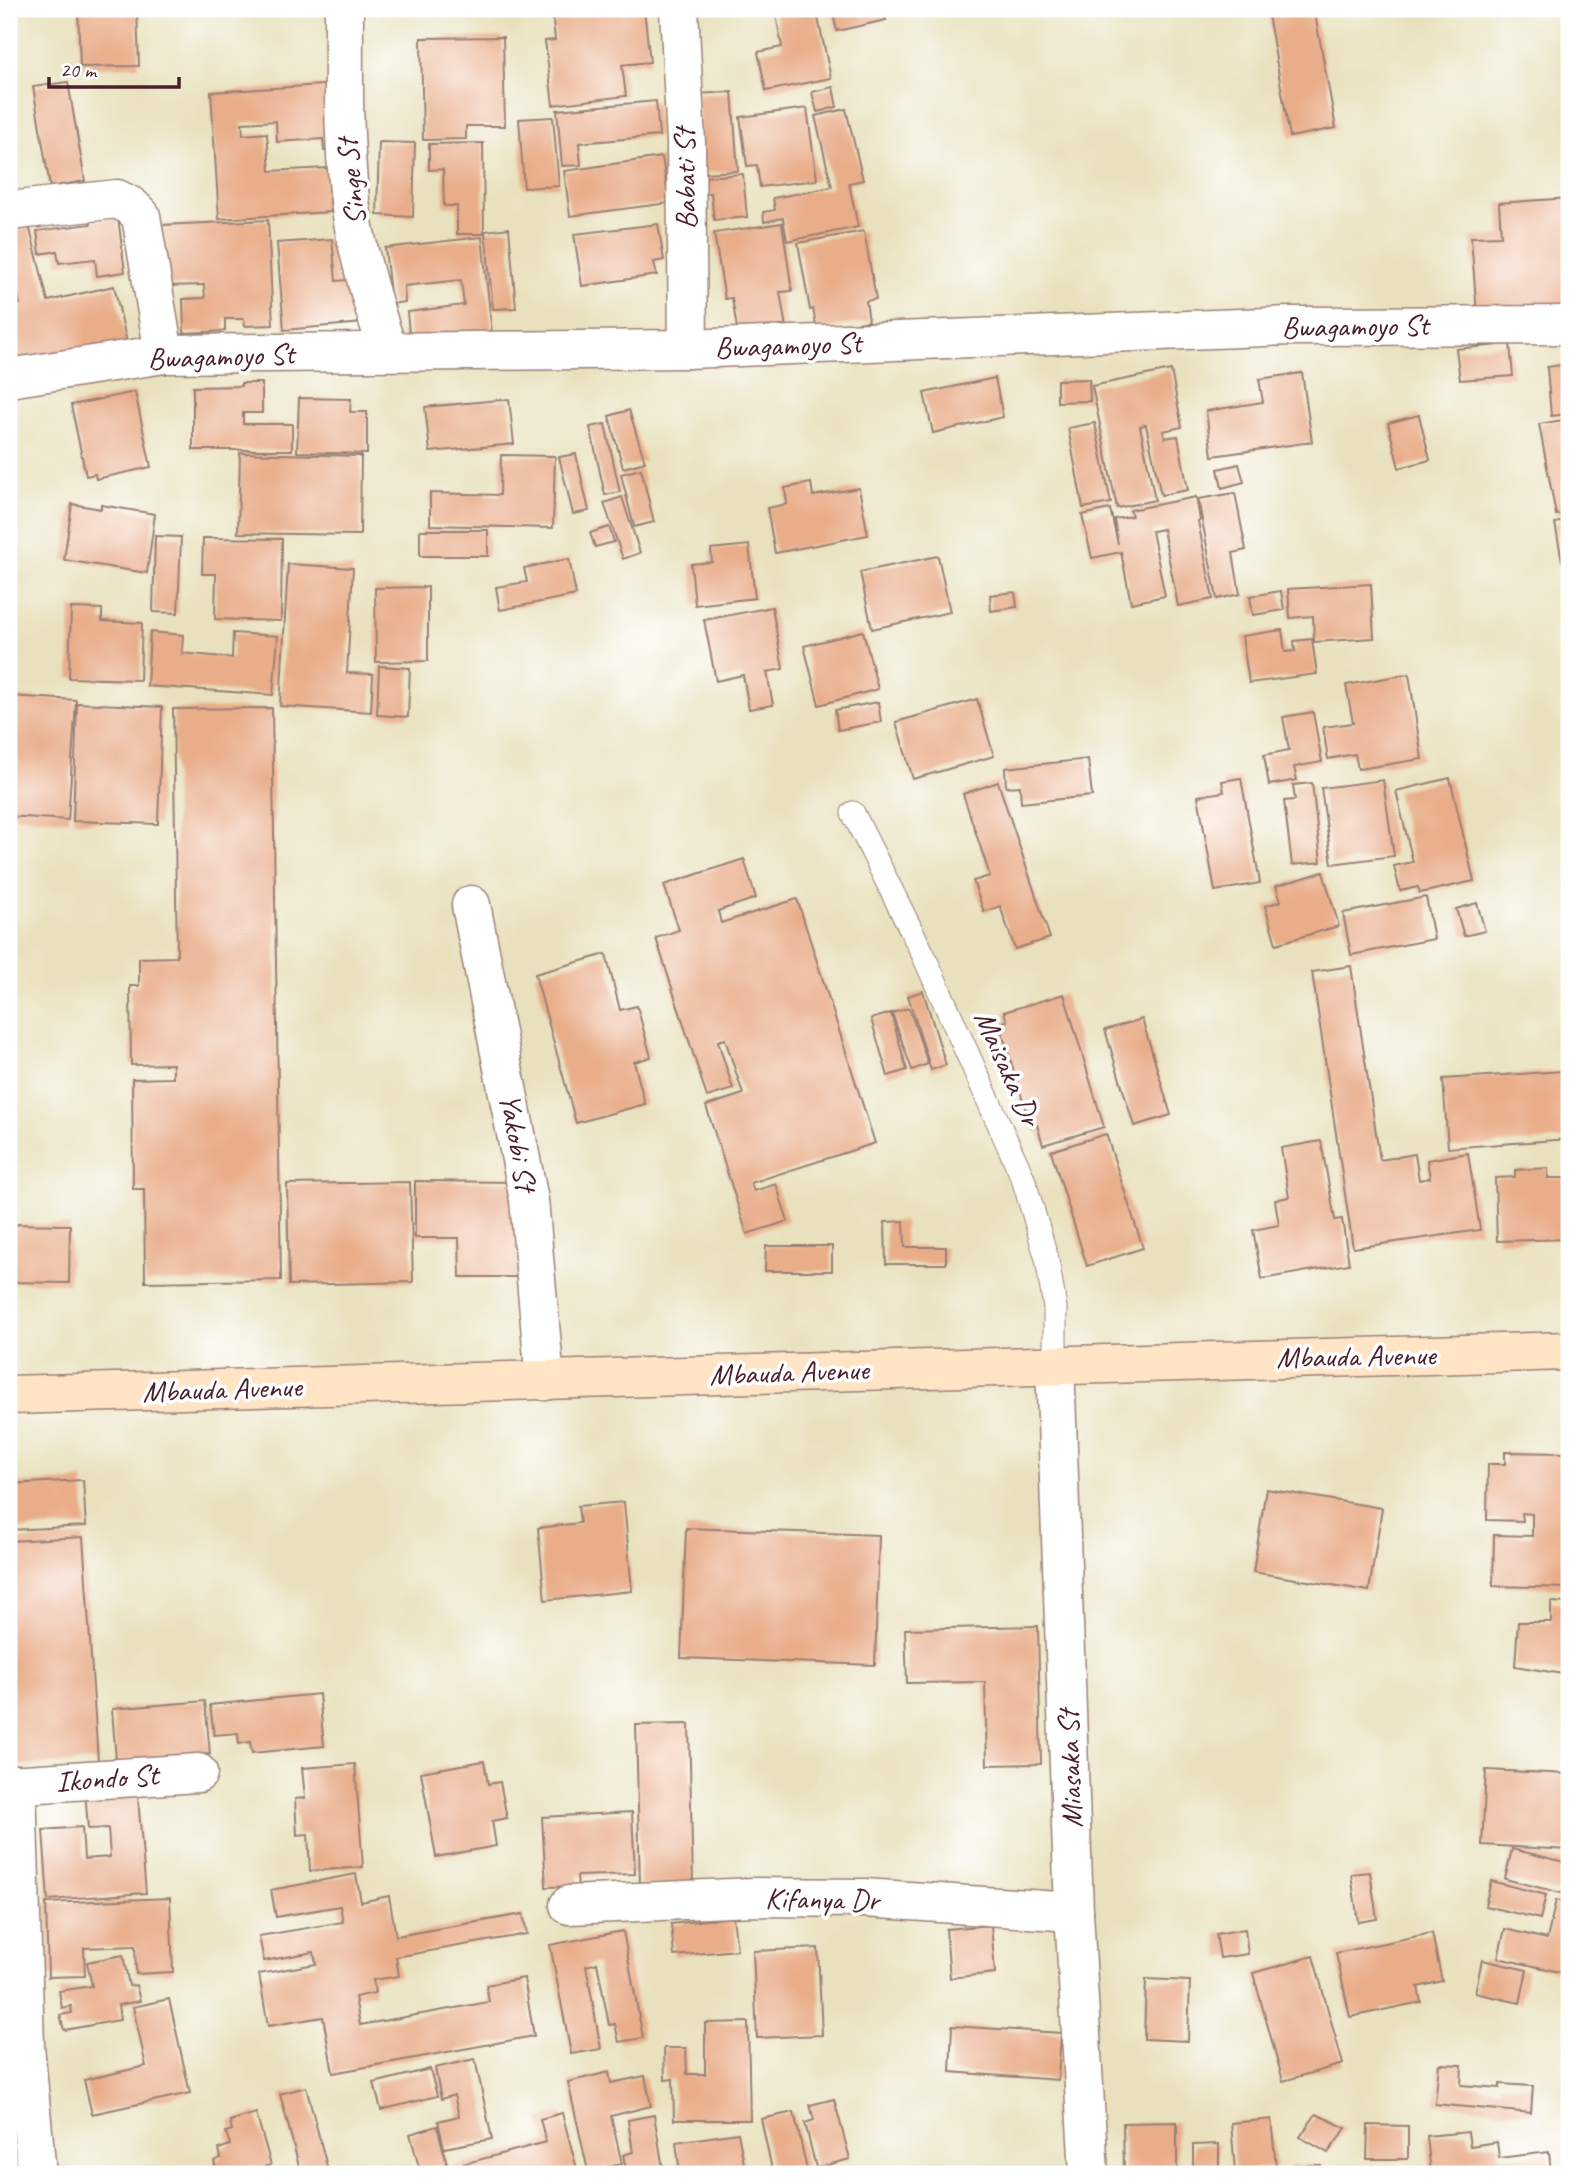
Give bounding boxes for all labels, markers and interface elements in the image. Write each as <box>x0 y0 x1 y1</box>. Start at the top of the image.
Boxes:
scale bar <box>49 46 178 90</box>
text: 20 m <box>60 57 98 83</box>
street label: Babati St <box>665 124 705 230</box>
street label: Singe St <box>327 133 374 227</box>
street label: Bwagamoyo St <box>1281 306 1432 346</box>
street label: Bwagamoyo St <box>714 323 865 367</box>
street label: Bwagamoyo St <box>147 334 298 378</box>
street label: Maisaka Dr <box>966 1004 1051 1134</box>
street label: Yakobi St <box>491 1090 546 1198</box>
street label: Mbauda Avenue <box>1276 1336 1438 1376</box>
street label: Mbauda Avenue <box>709 1350 872 1394</box>
street label: Mbauda Avenue <box>142 1367 305 1411</box>
street label: Miasaka St <box>1049 1705 1091 1829</box>
street label: Ikondo St <box>54 1755 163 1801</box>
street label: Kifanya Dr <box>765 1879 882 1919</box>

